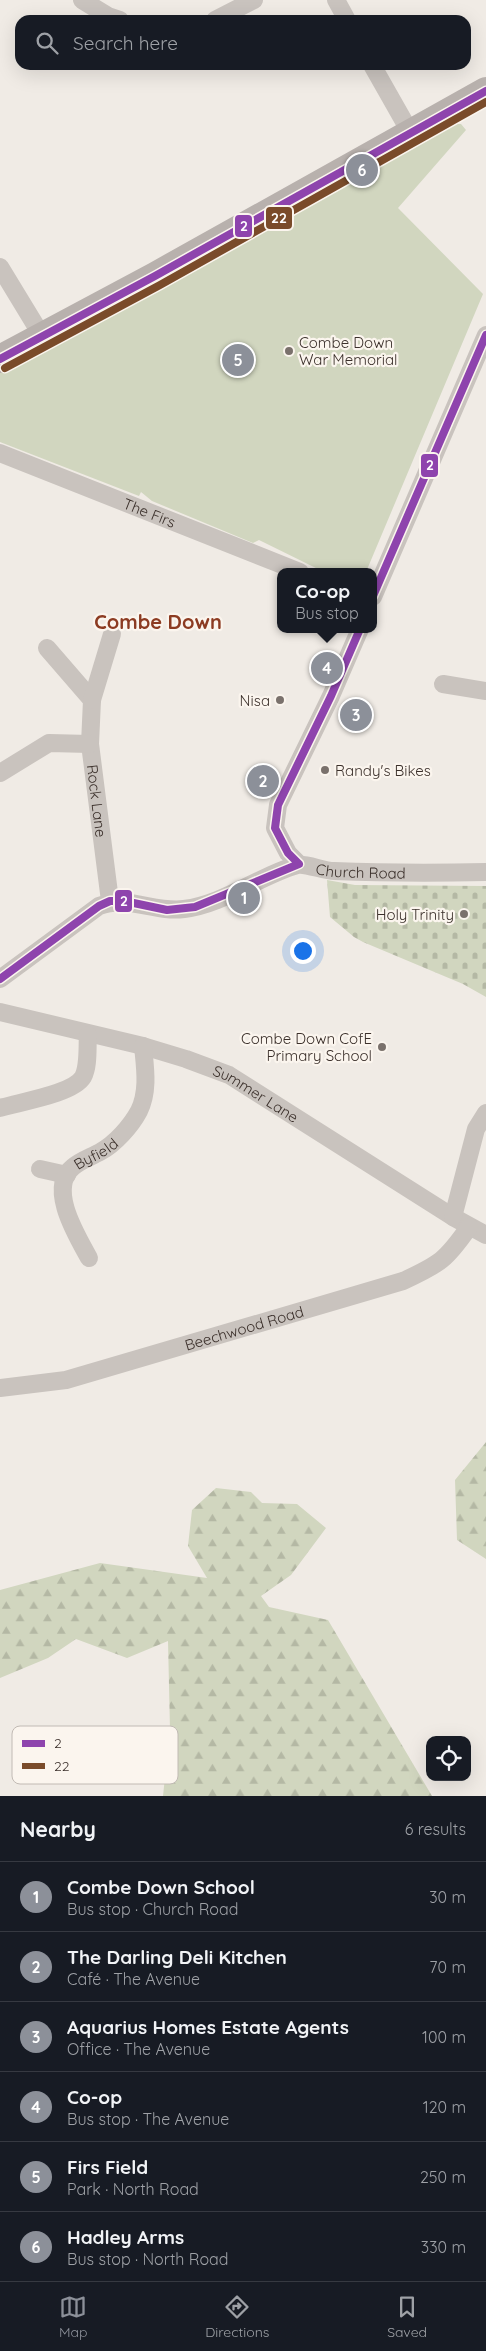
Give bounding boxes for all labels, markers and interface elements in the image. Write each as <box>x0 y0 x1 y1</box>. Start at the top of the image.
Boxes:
search box <box>15 15 471 70</box>
icon: search <box>33 29 61 57</box>
text: Search here <box>73 31 178 55</box>
pin: 6 <box>346 151 378 189</box>
line badge: 22 <box>265 206 293 230</box>
text: 22 <box>271 209 287 227</box>
line badge: 2 <box>234 214 253 238</box>
text: 2 <box>240 217 248 235</box>
place label: Combe Down War Memorial <box>299 333 397 369</box>
pin: 5 <box>222 341 254 379</box>
marker: Combe Down War Memorial <box>283 345 295 357</box>
line badge: 2 <box>420 453 439 478</box>
text: 2 <box>426 456 434 474</box>
street label: The Firs <box>121 493 179 531</box>
popup <box>277 568 377 633</box>
text: Co-op <box>295 579 350 603</box>
text: Bus stop <box>295 603 359 623</box>
district label: Combe Down <box>94 609 222 634</box>
pin: 4 <box>311 649 343 687</box>
place label: Nisa <box>240 691 270 710</box>
marker: Nisa <box>274 694 286 706</box>
pin: 3 <box>340 696 372 734</box>
place label: Randy's Bikes <box>335 761 431 780</box>
pin: 2 <box>247 762 279 800</box>
street label: Rock Lane <box>83 763 111 838</box>
marker: Randy's Bikes <box>319 764 331 776</box>
street label: Church Road <box>314 858 406 882</box>
pin: 1 <box>228 879 260 917</box>
line badge: 2 <box>114 889 133 913</box>
text: 2 <box>120 892 128 910</box>
place label: Holy Trinity <box>376 905 454 924</box>
marker: Holy Trinity <box>458 908 470 920</box>
your location <box>290 938 316 964</box>
place label: Combe Down CofE Primary School <box>241 1029 372 1065</box>
marker: Combe Down CofE Primary School <box>376 1041 388 1053</box>
street label: Summer Lane <box>210 1060 302 1126</box>
street label: Byfield <box>70 1133 122 1173</box>
street label: Beechwood Road <box>182 1301 306 1354</box>
legend <box>12 1726 178 1784</box>
text: 2 <box>54 1734 62 1752</box>
map controls <box>426 1736 471 1781</box>
button: locate <box>426 1736 471 1781</box>
text: 22 <box>54 1757 70 1775</box>
text: Nearby <box>20 1816 96 1842</box>
text: 6 results <box>405 1819 466 1839</box>
text: Combe Down School <box>67 1875 255 1899</box>
text: 1 <box>33 1887 39 1907</box>
text: 30 m <box>429 1887 466 1907</box>
text: Bus stop · Church Road <box>67 1899 238 1919</box>
text: The Darling Deli Kitchen <box>67 1945 287 1969</box>
text: 2 <box>31 1957 41 1977</box>
text: 70 m <box>429 1957 466 1977</box>
text: Café · The Avenue <box>67 1969 200 1989</box>
text: Aquarius Homes Estate Agents <box>67 2015 349 2039</box>
text: 3 <box>32 2027 40 2047</box>
text: 100 m <box>422 2027 466 2047</box>
text: Office · The Avenue <box>67 2039 210 2059</box>
text: Co-op <box>67 2085 122 2109</box>
text: 4 <box>31 2097 41 2117</box>
text: 120 m <box>423 2097 466 2117</box>
text: Bus stop · The Avenue <box>67 2109 229 2129</box>
text: Firs Field <box>67 2155 148 2179</box>
text: 5 <box>31 2167 41 2187</box>
text: 250 m <box>420 2167 466 2187</box>
text: Park · North Road <box>67 2179 199 2199</box>
text: Hadley Arms <box>67 2225 184 2249</box>
text: 6 <box>32 2237 40 2257</box>
text: 330 m <box>421 2237 466 2257</box>
text: Bus stop · North Road <box>67 2249 229 2269</box>
tab: Map <box>59 2293 87 2341</box>
tab: Directions <box>205 2293 269 2341</box>
tab: Saved <box>387 2293 427 2341</box>

